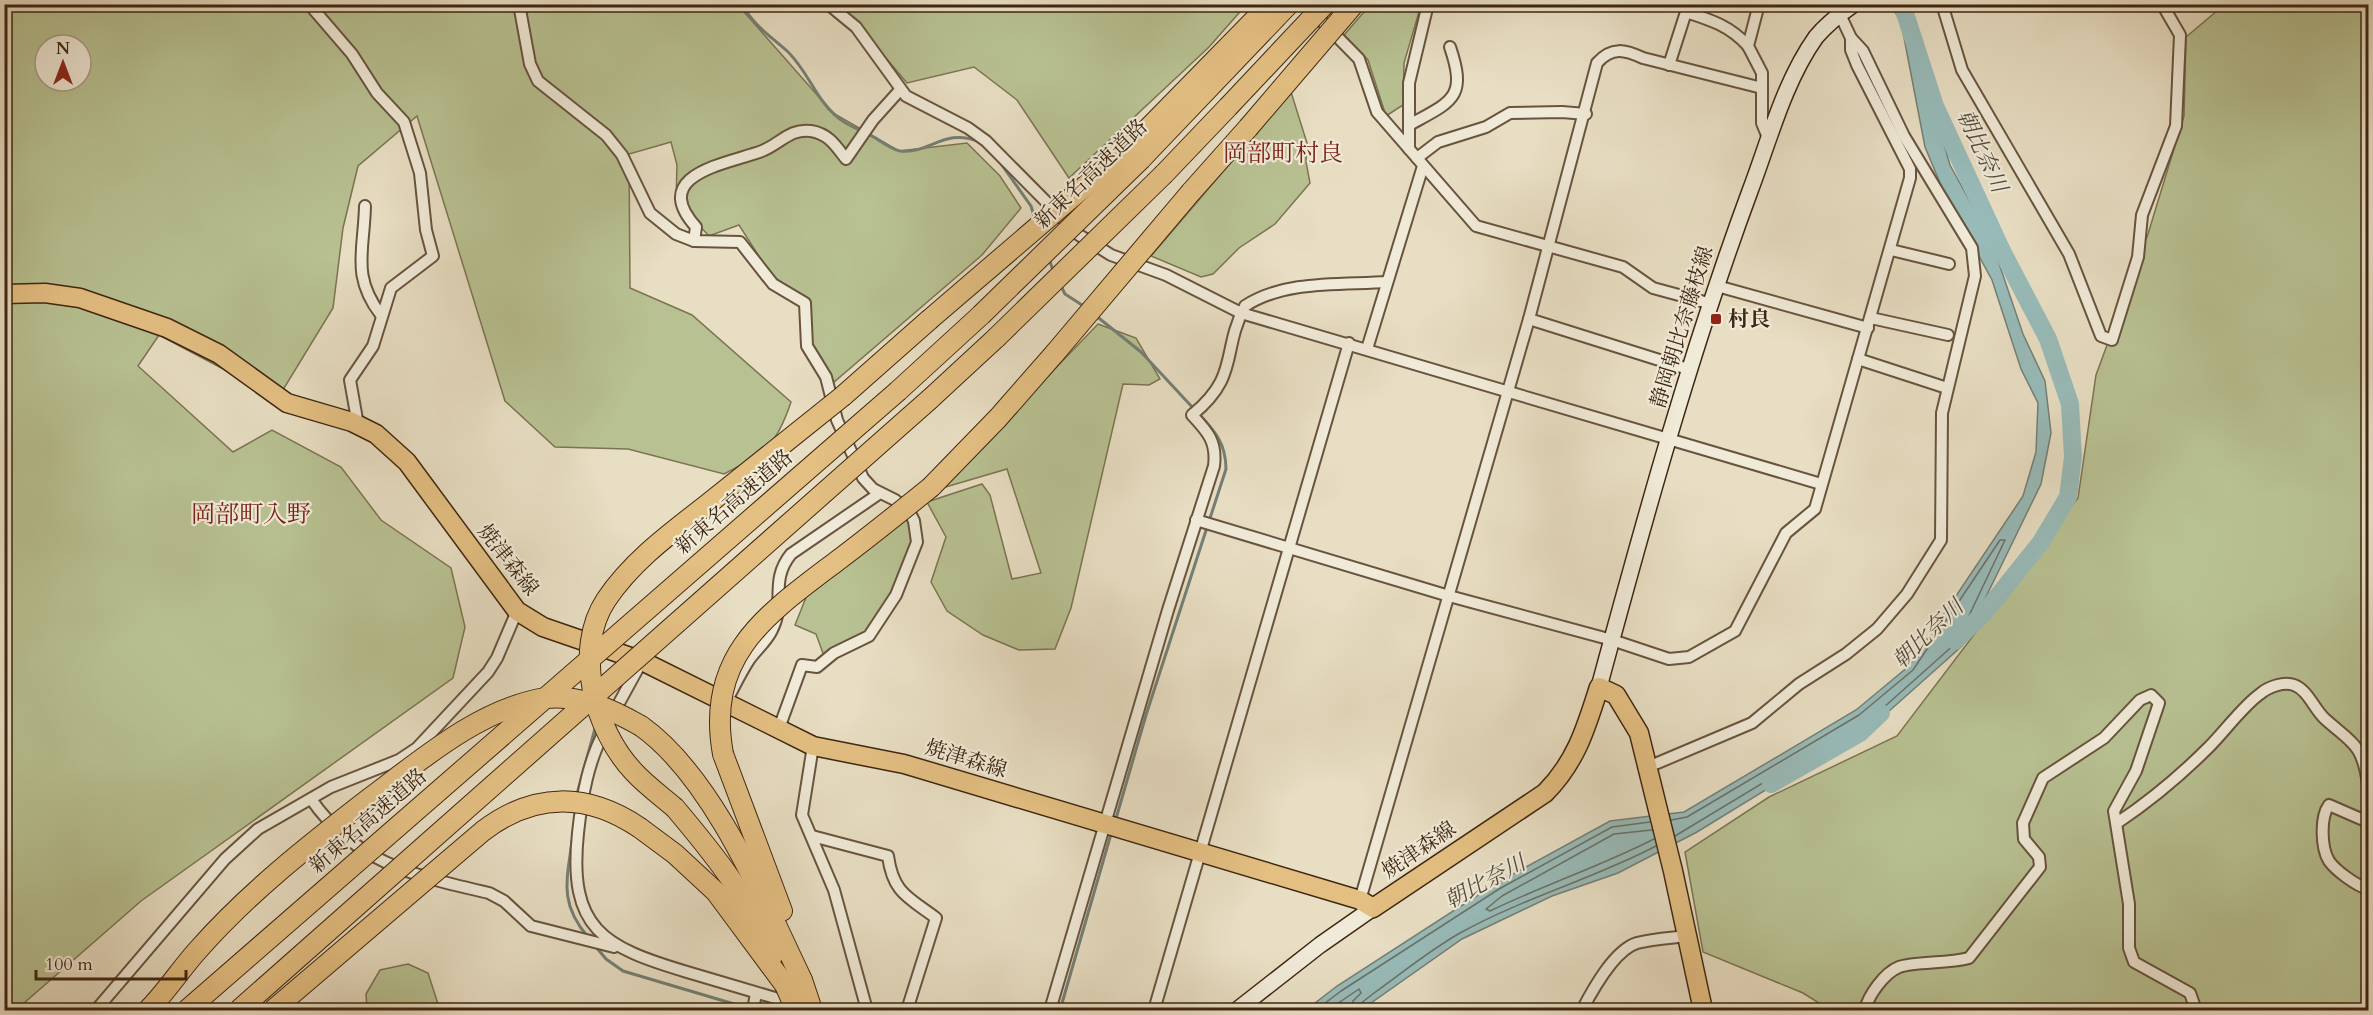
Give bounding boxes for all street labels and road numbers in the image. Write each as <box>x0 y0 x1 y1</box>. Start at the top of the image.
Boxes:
street label: 新東名高速道路 <box>1028 113 1154 235</box>
street label: 静岡朝比奈藤枝線 <box>1644 242 1720 412</box>
street label: 新東名高速道路 <box>669 443 799 561</box>
street label: 焼津森線 <box>471 518 545 602</box>
street label: 焼津森線 <box>922 733 1010 785</box>
street label: 新東名高速道路 <box>303 762 433 880</box>
street label: 焼津森線 <box>1376 814 1462 886</box>

